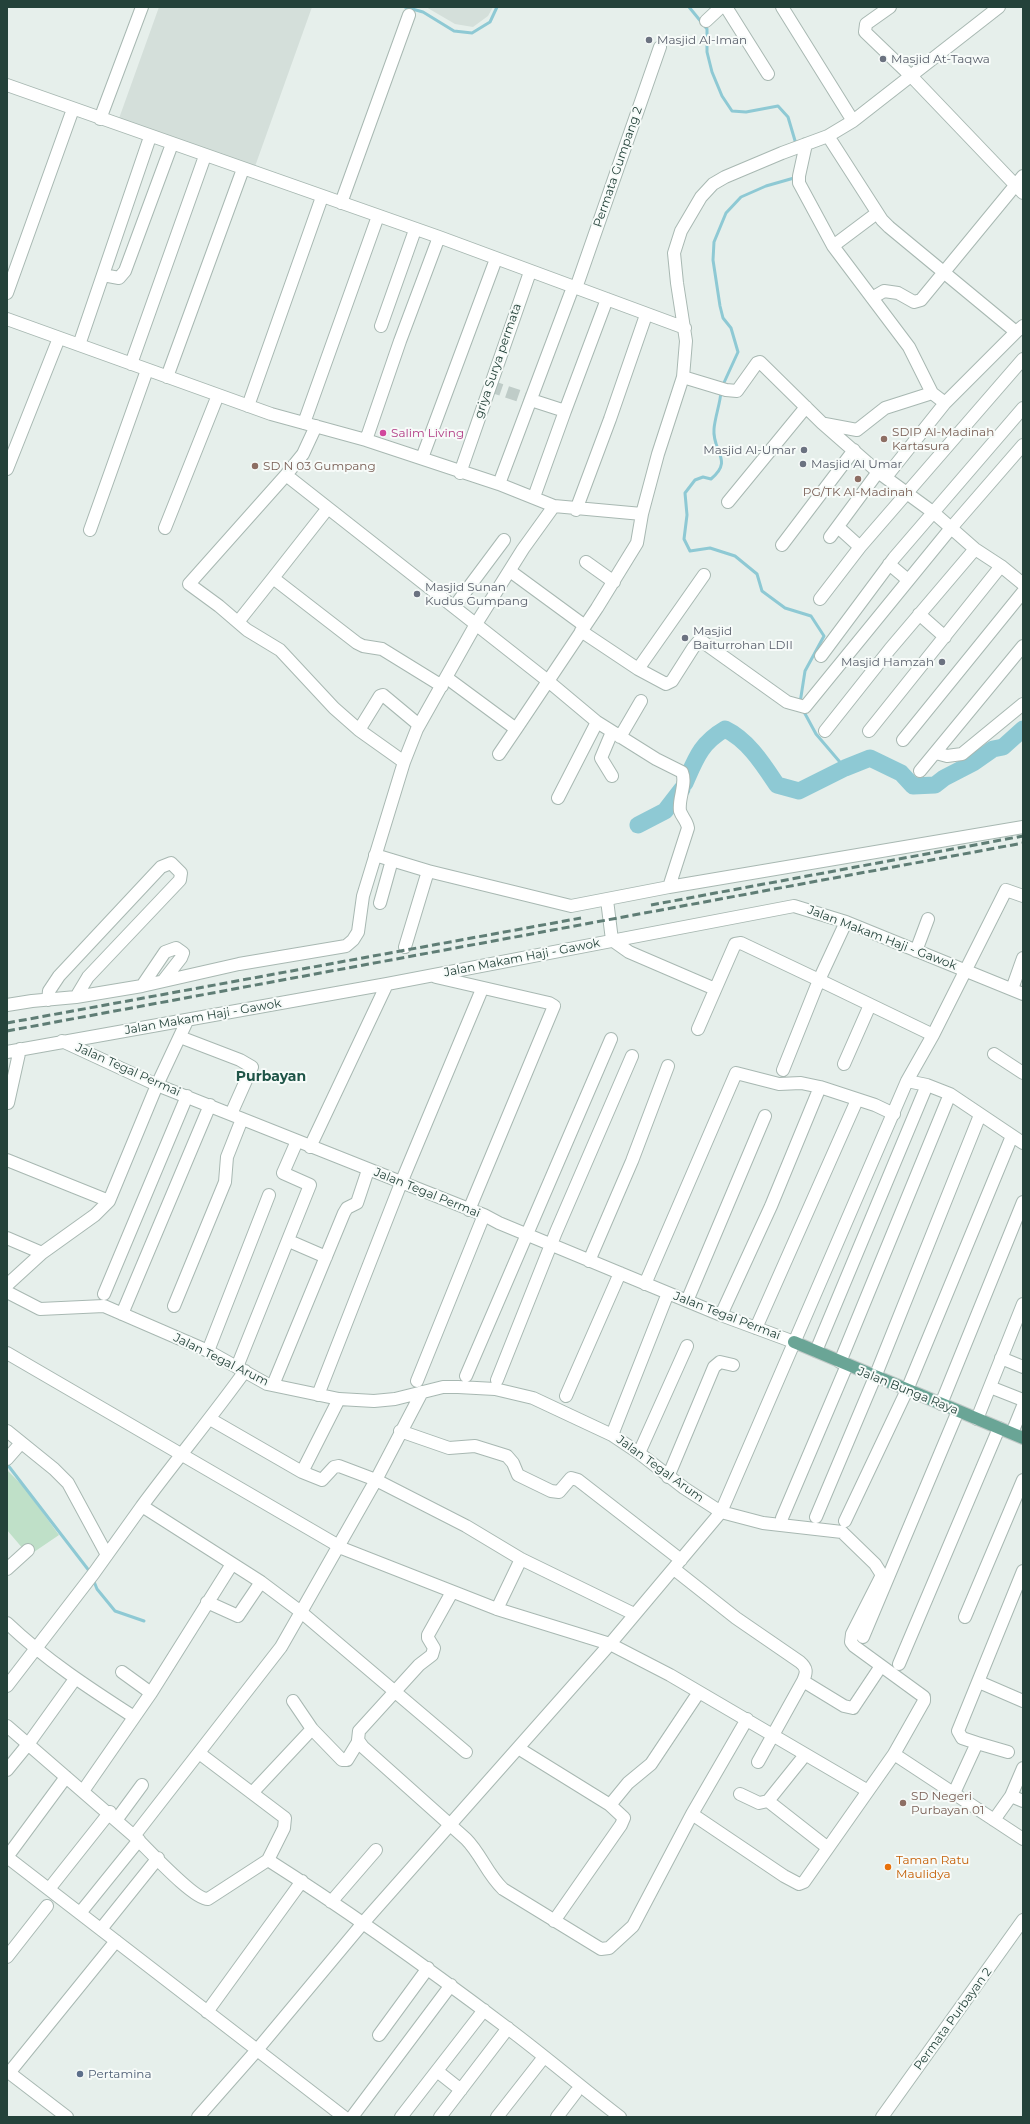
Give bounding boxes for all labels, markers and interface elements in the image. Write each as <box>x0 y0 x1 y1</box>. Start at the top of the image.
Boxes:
place label: Masjid Al-Iman <box>657 33 747 47</box>
marker: Masjid Al-Iman <box>644 35 654 45</box>
place label: Masjid At-Taqwa <box>891 52 990 66</box>
marker: Masjid At-Taqwa <box>878 54 888 64</box>
street label: Permata Gumpang 2 <box>591 105 645 229</box>
street label: griya Surya permata <box>472 301 524 421</box>
place label: SDIP Al-Madinah Kartasura <box>892 425 994 453</box>
place label: Salim Living <box>391 426 464 440</box>
marker: Salim Living <box>378 428 388 438</box>
marker: SDIP Al-Madinah Kartasura <box>879 434 889 444</box>
place label: Masjid Al-Umar <box>703 443 796 457</box>
marker: Masjid Al-Umar <box>799 445 809 455</box>
place label: Masjid Al Umar <box>811 457 902 471</box>
place label: SD N 03 Gumpang <box>263 459 376 473</box>
marker: Masjid Al Umar <box>798 459 808 469</box>
marker: SD N 03 Gumpang <box>250 461 260 471</box>
marker: PG/TK Al-Madinah <box>853 474 863 484</box>
place label: PG/TK Al-Madinah <box>803 485 913 499</box>
place label: Masjid Sunan Kudus Gumpang <box>425 580 528 608</box>
marker: Masjid Sunan Kudus Gumpang <box>412 589 422 599</box>
place label: Masjid Baiturrohan LDII <box>693 624 793 652</box>
marker: Masjid Baiturrohan LDII <box>680 633 690 643</box>
place label: Masjid Hamzah <box>841 655 934 669</box>
marker: Masjid Hamzah <box>937 657 947 667</box>
street label: Jalan Makam Haji - Gawok <box>805 903 959 973</box>
street label: Jalan Makam Haji - Gawok <box>443 936 601 980</box>
street label: Jalan Makam Haji - Gawok <box>124 996 282 1038</box>
street label: Jalan Tegal Permai <box>73 1040 183 1100</box>
district label: Purbayan <box>236 1069 306 1085</box>
street label: Jalan Tegal Permai <box>372 1165 482 1221</box>
street label: Jalan Tegal Permai <box>672 1289 782 1343</box>
street label: Jalan Tegal Arum <box>171 1331 271 1389</box>
street label: Jalan Bunga Raya <box>856 1364 960 1418</box>
street label: Jalan Tegal Arum <box>614 1433 706 1505</box>
place label: SD Negeri Purbayan 01 <box>911 1789 984 1817</box>
marker: SD Negeri Purbayan 01 <box>898 1798 908 1808</box>
place label: Taman Ratu Maulidya <box>896 1853 969 1881</box>
marker: Taman Ratu Maulidya <box>883 1862 893 1872</box>
street label: Permata Purbayan 2 <box>911 1965 995 2073</box>
place label: Pertamina <box>88 2067 152 2081</box>
marker: Pertamina <box>75 2069 85 2079</box>

